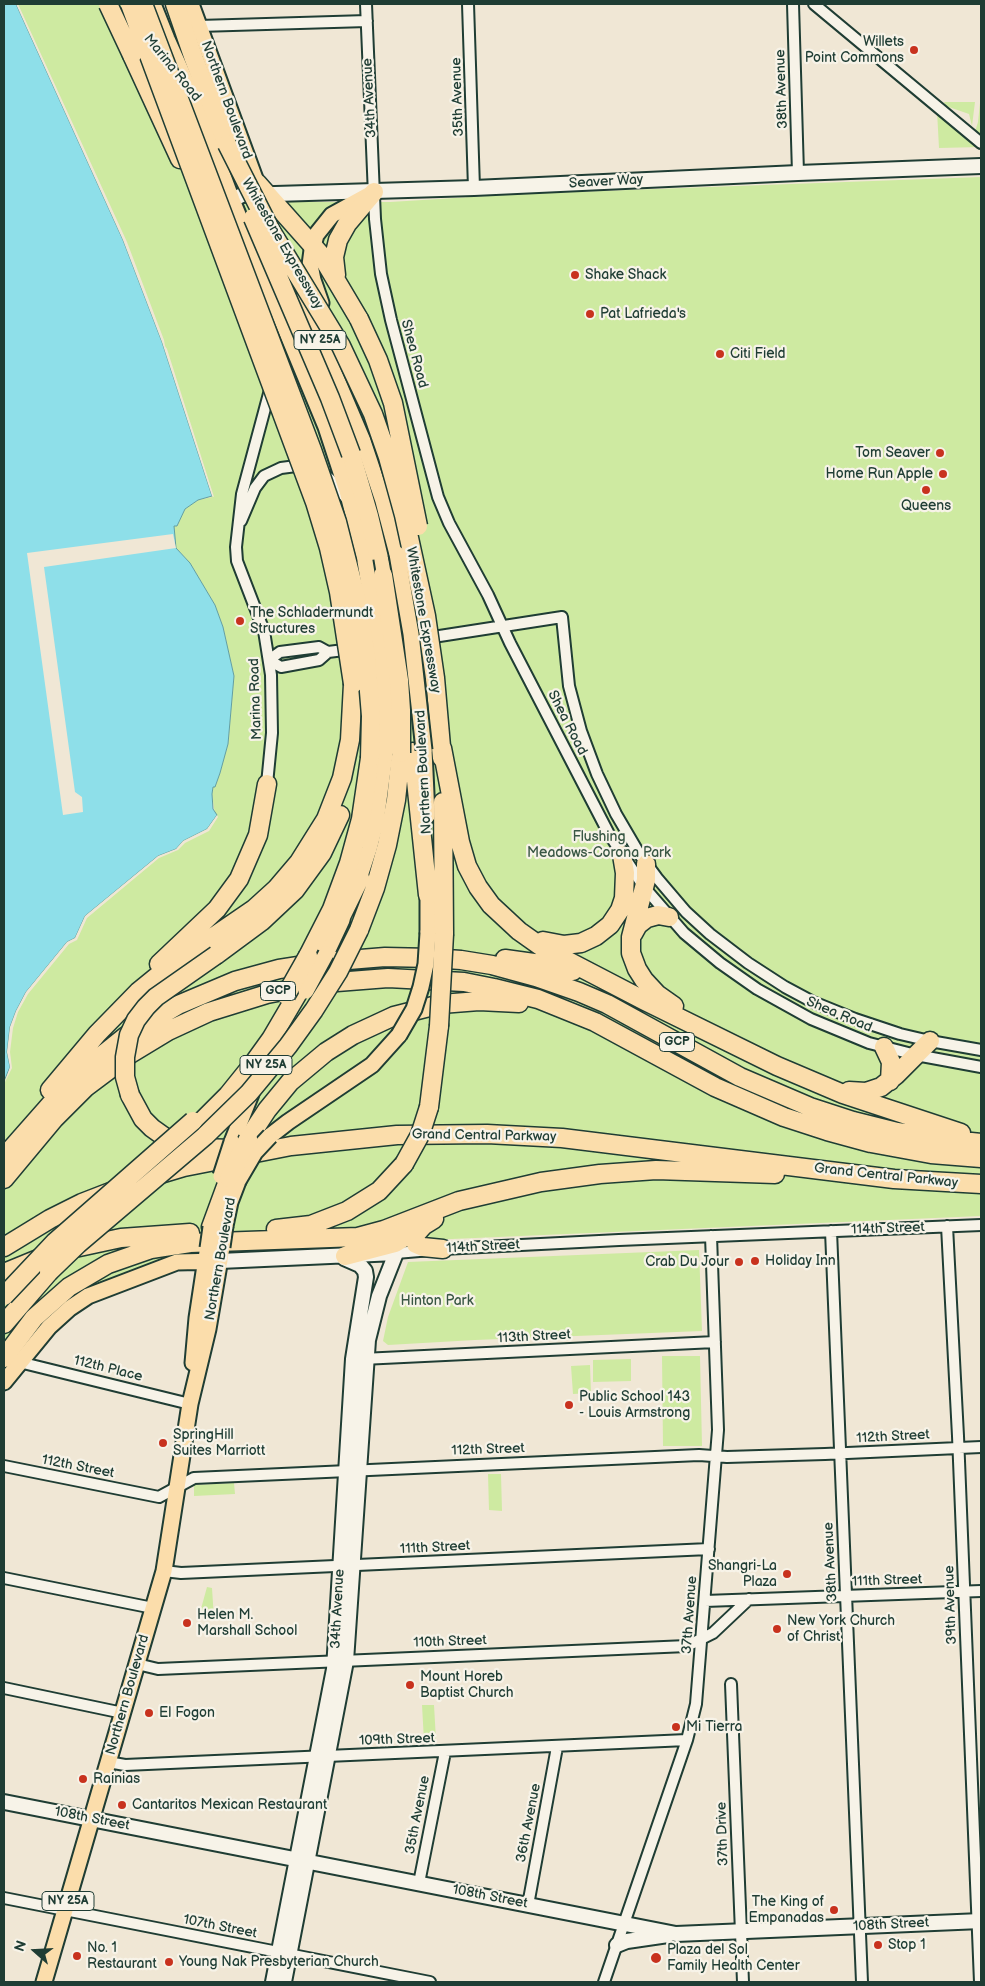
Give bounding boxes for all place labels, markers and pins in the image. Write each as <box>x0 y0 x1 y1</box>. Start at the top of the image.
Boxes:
place label: Willets Point Commons <box>805 34 904 66</box>
marker: Willets Point Commons <box>908 44 920 56</box>
place label: Shake Shack <box>585 267 666 283</box>
marker: Shake Shack <box>569 269 581 281</box>
place label: Pat Lafrieda's <box>600 306 686 322</box>
marker: Pat Lafrieda's <box>584 308 596 320</box>
place label: Citi Field <box>730 346 786 362</box>
marker: Citi Field <box>714 348 726 360</box>
place label: Tom Seaver <box>855 445 930 461</box>
marker: Tom Seaver <box>934 447 946 459</box>
place label: Home Run Apple <box>826 466 933 482</box>
marker: Home Run Apple <box>937 468 949 480</box>
marker: Queens <box>920 484 932 496</box>
place label: Queens <box>901 498 951 514</box>
place label: The Schladermundt Structures <box>250 605 373 638</box>
marker: The Schladermundt Structures <box>234 615 246 627</box>
place label: Holiday Inn <box>765 1253 836 1269</box>
place label: Crab Du Jour <box>645 1254 729 1270</box>
marker: Holiday Inn <box>749 1255 761 1267</box>
marker: Crab Du Jour <box>733 1256 745 1268</box>
place label: Public School 143 - Louis Armstrong <box>579 1389 690 1421</box>
marker: Public School 143 - Louis Armstrong <box>563 1399 575 1411</box>
place label: SpringHill Suites Marriott <box>173 1427 265 1460</box>
marker: SpringHill Suites Marriott <box>157 1437 169 1449</box>
place label: Shangri-La Plaza <box>708 1558 777 1590</box>
marker: Shangri-La Plaza <box>781 1568 793 1580</box>
place label: Helen M. Marshall School <box>197 1607 297 1640</box>
place label: New York Church of Christ <box>787 1613 895 1645</box>
marker: Helen M. Marshall School <box>181 1617 193 1629</box>
marker: New York Church of Christ <box>771 1623 783 1635</box>
place label: Mount Horeb Baptist Church <box>420 1669 513 1701</box>
marker: Mount Horeb Baptist Church <box>404 1679 416 1691</box>
place label: El Fogon <box>159 1705 215 1721</box>
marker: El Fogon <box>143 1707 155 1719</box>
place label: Mi Tierra <box>686 1719 742 1735</box>
marker: Mi Tierra <box>670 1721 682 1733</box>
place label: Rainias <box>93 1771 140 1787</box>
marker: Rainias <box>77 1773 89 1785</box>
place label: Cantaritos Mexican Restaurant <box>132 1797 327 1813</box>
marker: Cantaritos Mexican Restaurant <box>116 1799 128 1811</box>
place label: The King of Empanadas <box>748 1894 824 1926</box>
marker: The King of Empanadas <box>828 1904 840 1916</box>
place label: Stop 1 <box>888 1937 926 1953</box>
marker: Stop 1 <box>872 1939 884 1951</box>
place label: No. 1 Restaurant <box>87 1940 157 1972</box>
place label: Plaza del Sol Family Health Center <box>667 1942 800 1974</box>
marker: No. 1 Restaurant <box>71 1950 83 1962</box>
marker: Plaza del Sol Family Health Center <box>649 1951 663 1965</box>
place label: Young Nak Presbyterian Church <box>179 1954 379 1970</box>
marker: Young Nak Presbyterian Church <box>163 1956 175 1968</box>

